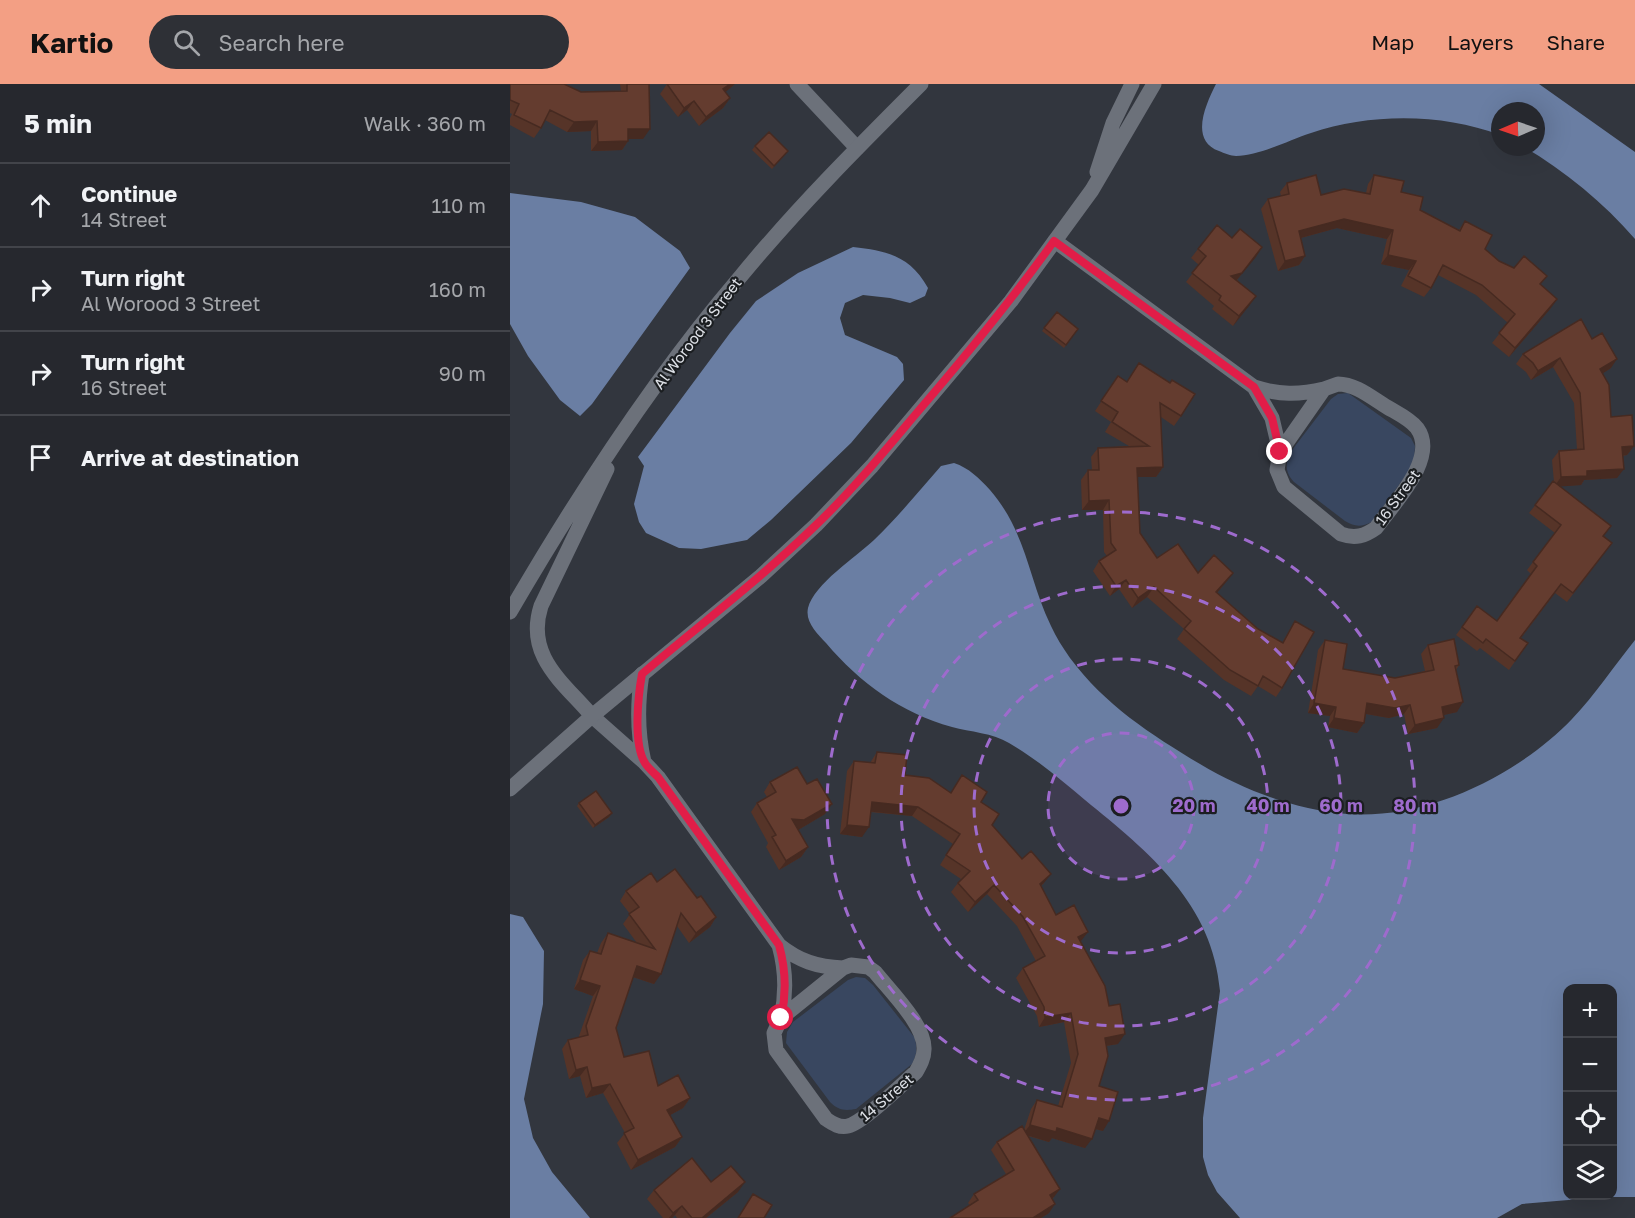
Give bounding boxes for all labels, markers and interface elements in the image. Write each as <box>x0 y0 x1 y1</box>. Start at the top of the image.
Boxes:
search box <box>149 15 569 69</box>
text: Kartio <box>30 26 113 59</box>
icon: search <box>170 26 203 59</box>
text: Search here <box>218 29 344 56</box>
text: Map <box>1371 29 1414 55</box>
text: Layers <box>1447 29 1514 55</box>
text: Share <box>1547 29 1605 55</box>
north arrow <box>1491 102 1545 156</box>
text: 5 min <box>24 108 92 139</box>
text: Walk · 360 m <box>364 111 486 135</box>
text: Continue <box>81 180 177 207</box>
icon: ahead <box>24 189 57 222</box>
text: 110 m <box>432 193 486 217</box>
text: 14 Street <box>81 207 167 231</box>
text: Turn right <box>81 264 185 291</box>
icon: right <box>24 273 57 306</box>
street label: Al Worood 3 Street <box>649 274 745 392</box>
text: 160 m <box>429 277 486 301</box>
text: Al Worood 3 Street <box>81 291 261 315</box>
text: Turn right <box>81 348 185 375</box>
icon: right <box>24 357 57 390</box>
text: 90 m <box>439 361 486 385</box>
text: 16 Street <box>81 375 167 399</box>
route end <box>1266 438 1292 464</box>
icon: arrive <box>24 441 57 474</box>
text: Arrive at destination <box>81 444 299 471</box>
street label: 16 Street <box>1371 466 1423 528</box>
text: 20 m <box>1173 794 1215 816</box>
text: 40 m <box>1246 794 1290 816</box>
text: 60 m <box>1319 794 1363 816</box>
text: 80 m <box>1393 794 1437 816</box>
centre of rings <box>1111 796 1131 816</box>
map controls <box>1563 984 1617 1200</box>
button: + <box>1563 984 1617 1038</box>
route start <box>767 1004 793 1030</box>
button: − <box>1563 1038 1617 1092</box>
street label: 14 Street <box>855 1069 917 1125</box>
button: locate <box>1563 1092 1617 1146</box>
button: layers <box>1563 1146 1617 1200</box>

